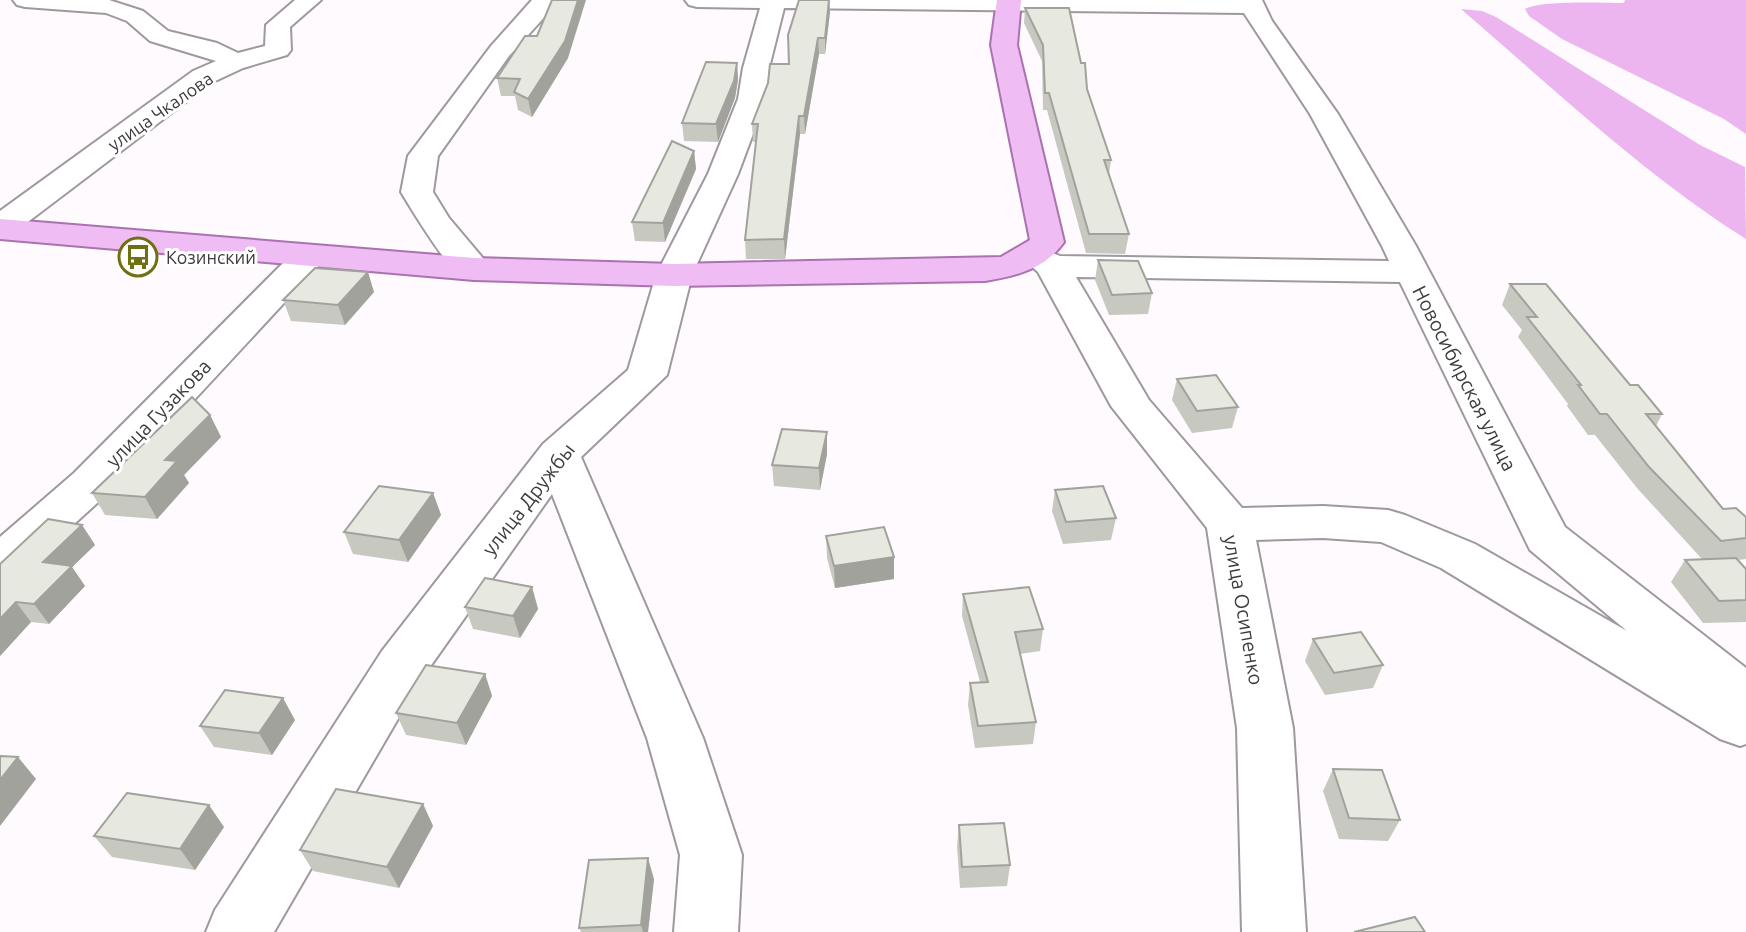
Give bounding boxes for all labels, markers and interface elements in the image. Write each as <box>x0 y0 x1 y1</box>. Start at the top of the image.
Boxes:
street label: улица Чкалова <box>104 67 216 155</box>
bus stop icon: Козинский <box>117 236 159 278</box>
place label: Козинский <box>166 247 256 267</box>
street label: Новосибирская улица <box>1408 282 1522 474</box>
street label: улица Гузакова <box>101 354 215 472</box>
street label: улица Дружбы <box>477 438 579 560</box>
street label: улица Осипенко <box>1219 533 1269 687</box>

